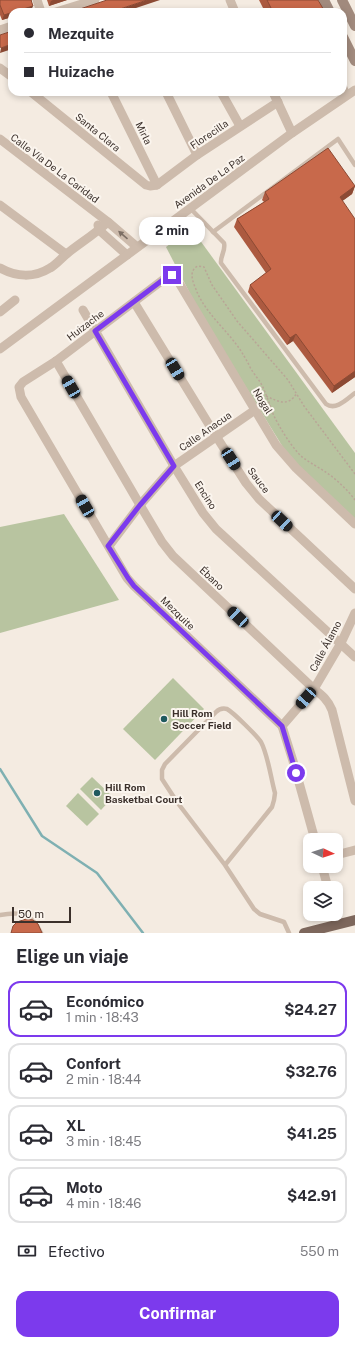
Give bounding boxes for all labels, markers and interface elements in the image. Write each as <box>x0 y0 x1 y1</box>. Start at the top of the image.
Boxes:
text: Mezquite <box>48 25 114 42</box>
text: Huizache <box>48 63 114 80</box>
street label: Santa Clara <box>73 110 123 154</box>
street label: Florecilla <box>188 117 230 151</box>
street label: Mirla <box>133 120 155 146</box>
street label: Calle Vía De La Caridad <box>8 131 102 205</box>
street label: Avenida De La Paz <box>171 151 247 211</box>
callout: 2 min <box>139 217 205 245</box>
text: 2 min <box>155 223 189 238</box>
one-way arrow <box>118 230 128 239</box>
route end <box>163 266 181 284</box>
street label: Huizache <box>64 307 106 343</box>
car <box>164 356 186 382</box>
car <box>60 374 82 400</box>
street label: Nogal <box>251 386 275 416</box>
street label: Calle Anacua <box>177 409 233 453</box>
car <box>219 446 243 472</box>
street label: Sauce <box>245 465 273 495</box>
street label: Encino <box>192 479 220 512</box>
car <box>74 493 96 519</box>
car <box>269 508 295 534</box>
street label: Ébano <box>197 564 227 592</box>
street label: Mezquite <box>158 594 198 632</box>
car <box>225 604 251 630</box>
street label: Calle Álamo <box>307 618 344 674</box>
car <box>294 685 318 711</box>
place label: Hill Rom Soccer Field <box>172 707 231 731</box>
marker: Hill Rom Soccer Field <box>159 714 169 724</box>
route start <box>287 764 305 782</box>
place label: Hill Rom Basketbal Court <box>105 781 182 805</box>
marker: Hill Rom Basketbal Court <box>92 788 102 798</box>
north arrow <box>303 833 343 873</box>
map controls <box>303 833 343 921</box>
button: layers <box>303 881 343 921</box>
scale bar <box>12 905 71 924</box>
text: 50 m <box>18 908 44 920</box>
text: Elige un viaje <box>16 946 129 967</box>
icon: car <box>18 991 54 1027</box>
text: Económico <box>66 993 144 1010</box>
text: $24.27 <box>284 1001 337 1018</box>
text: 1 min · 18:43 <box>66 1010 139 1025</box>
icon: car <box>18 1053 54 1089</box>
text: Confort <box>66 1055 121 1072</box>
text: $32.76 <box>285 1063 337 1080</box>
text: 2 min · 18:44 <box>66 1072 141 1087</box>
icon: car <box>18 1115 54 1151</box>
text: XL <box>66 1117 85 1134</box>
text: $41.25 <box>287 1125 337 1142</box>
text: 3 min · 18:45 <box>66 1134 142 1149</box>
icon: car <box>18 1177 54 1213</box>
text: Moto <box>66 1179 103 1196</box>
text: $42.91 <box>287 1187 337 1204</box>
text: 4 min · 18:46 <box>66 1196 141 1211</box>
icon: cash <box>16 1240 38 1262</box>
text: Efectivo <box>48 1243 105 1260</box>
text: 550 m <box>300 1244 339 1259</box>
button: Confirmar <box>16 1291 339 1337</box>

